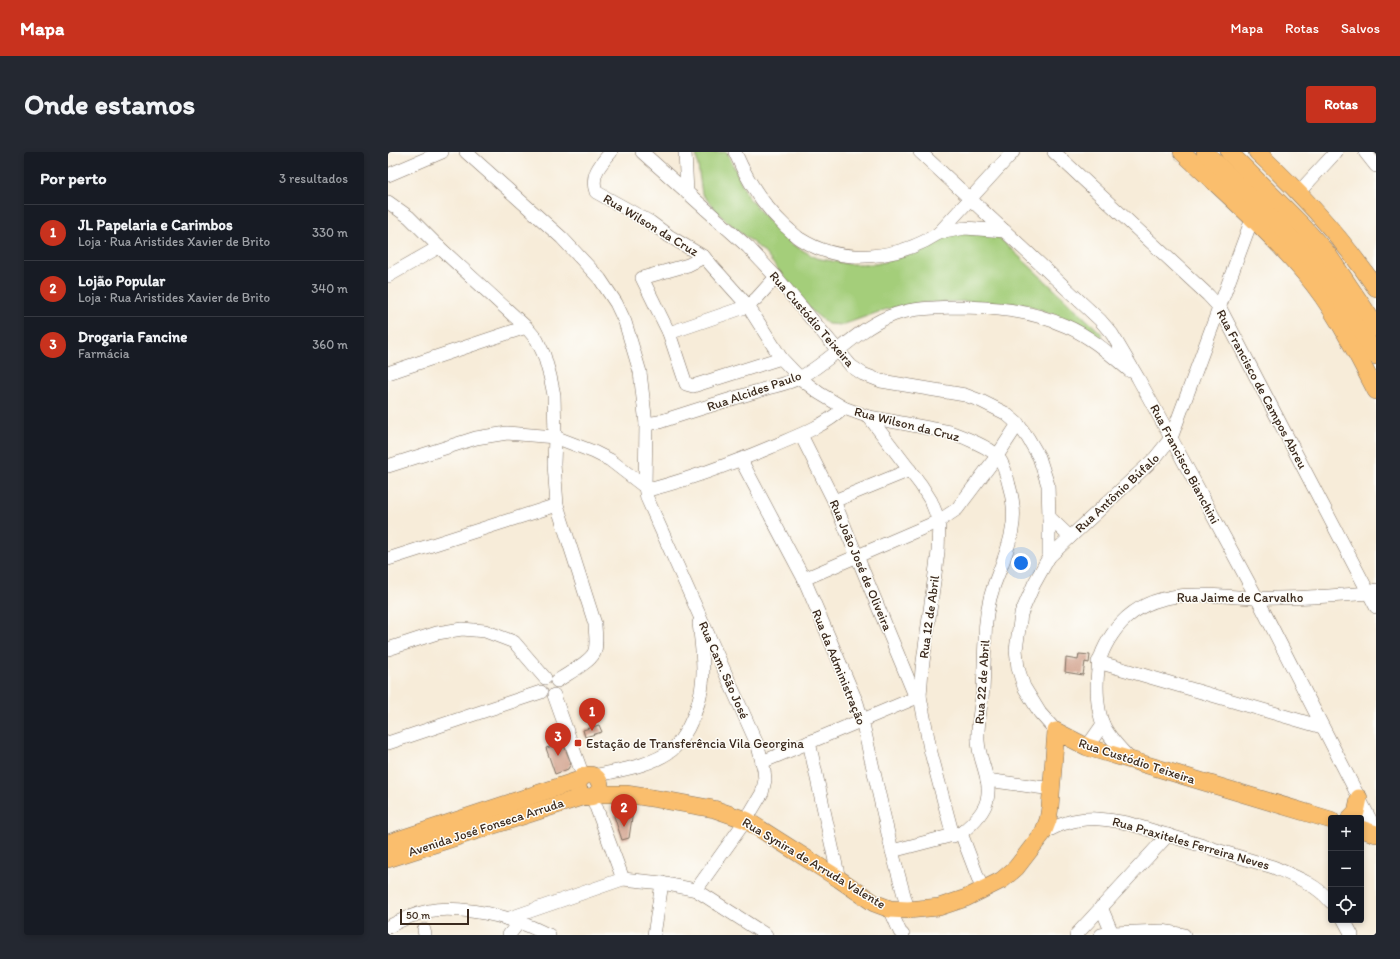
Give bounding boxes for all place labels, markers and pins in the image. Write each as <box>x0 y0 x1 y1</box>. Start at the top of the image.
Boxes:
pin: 1 <box>579 698 605 731</box>
pin: 3 <box>545 723 571 756</box>
place label: Estação de Transferência Vila Georgina <box>586 736 804 751</box>
marker: Estação de Transferência Vila Georgina <box>573 738 583 748</box>
pin: 2 <box>611 794 637 827</box>

